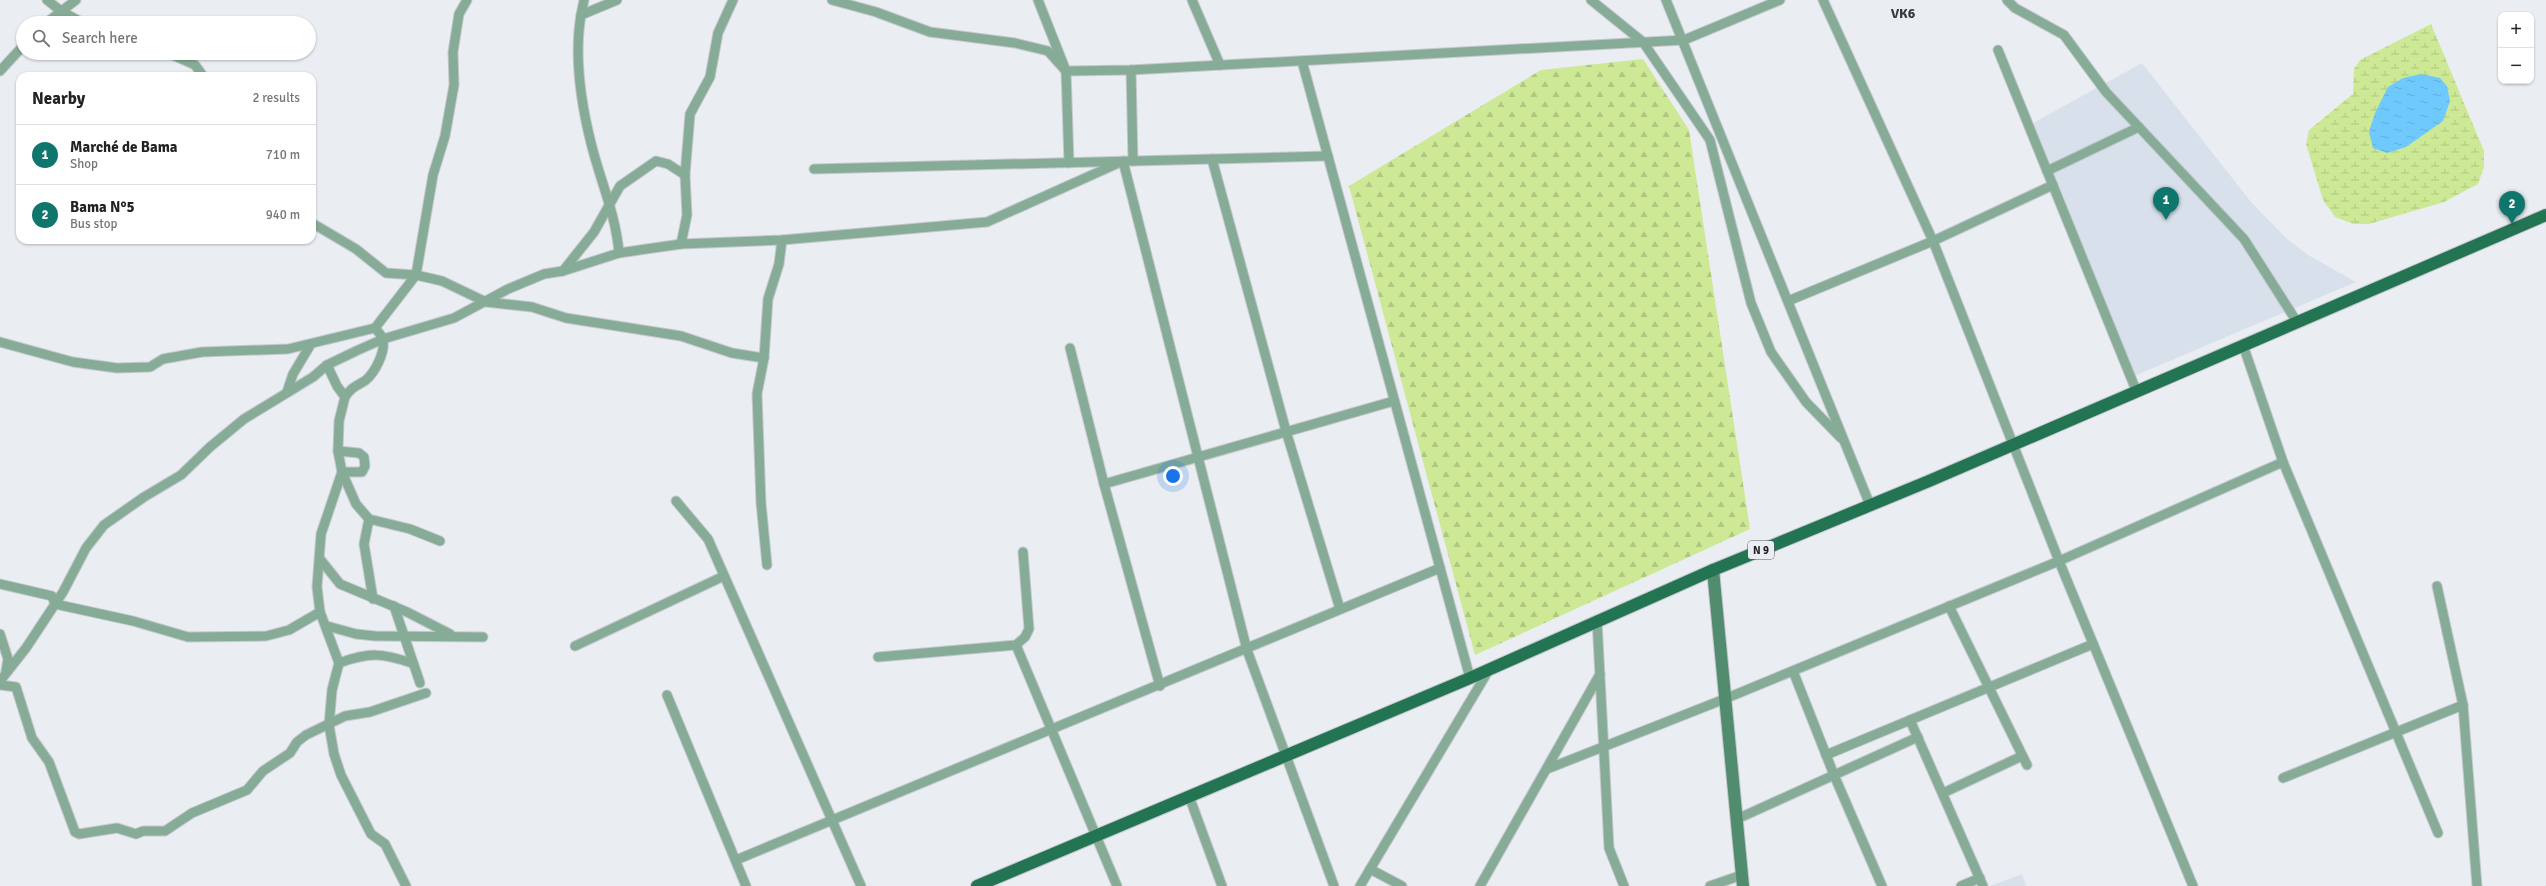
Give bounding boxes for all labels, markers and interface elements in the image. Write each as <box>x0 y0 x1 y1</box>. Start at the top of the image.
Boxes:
district label: VK6 <box>1891 5 1916 22</box>
map controls <box>2498 12 2534 84</box>
button: + <box>2498 12 2534 48</box>
search box <box>16 16 316 60</box>
icon: search <box>30 27 52 49</box>
text: Search here <box>62 29 138 47</box>
button: − <box>2498 48 2534 84</box>
text: Nearby <box>32 88 85 109</box>
text: 2 results <box>252 90 300 106</box>
text: Marché de Bama <box>70 138 178 156</box>
text: 1 <box>41 147 49 163</box>
text: 710 m <box>266 147 300 163</box>
text: Shop <box>70 156 98 172</box>
pin: 1 <box>2153 187 2179 220</box>
pin: 2 <box>2499 191 2525 224</box>
text: Bama N°5 <box>70 198 135 216</box>
text: 2 <box>41 207 49 223</box>
text: 940 m <box>266 207 300 223</box>
text: Bus stop <box>70 216 117 232</box>
your location <box>1163 466 1183 486</box>
road number: N 9 <box>1748 541 1774 559</box>

